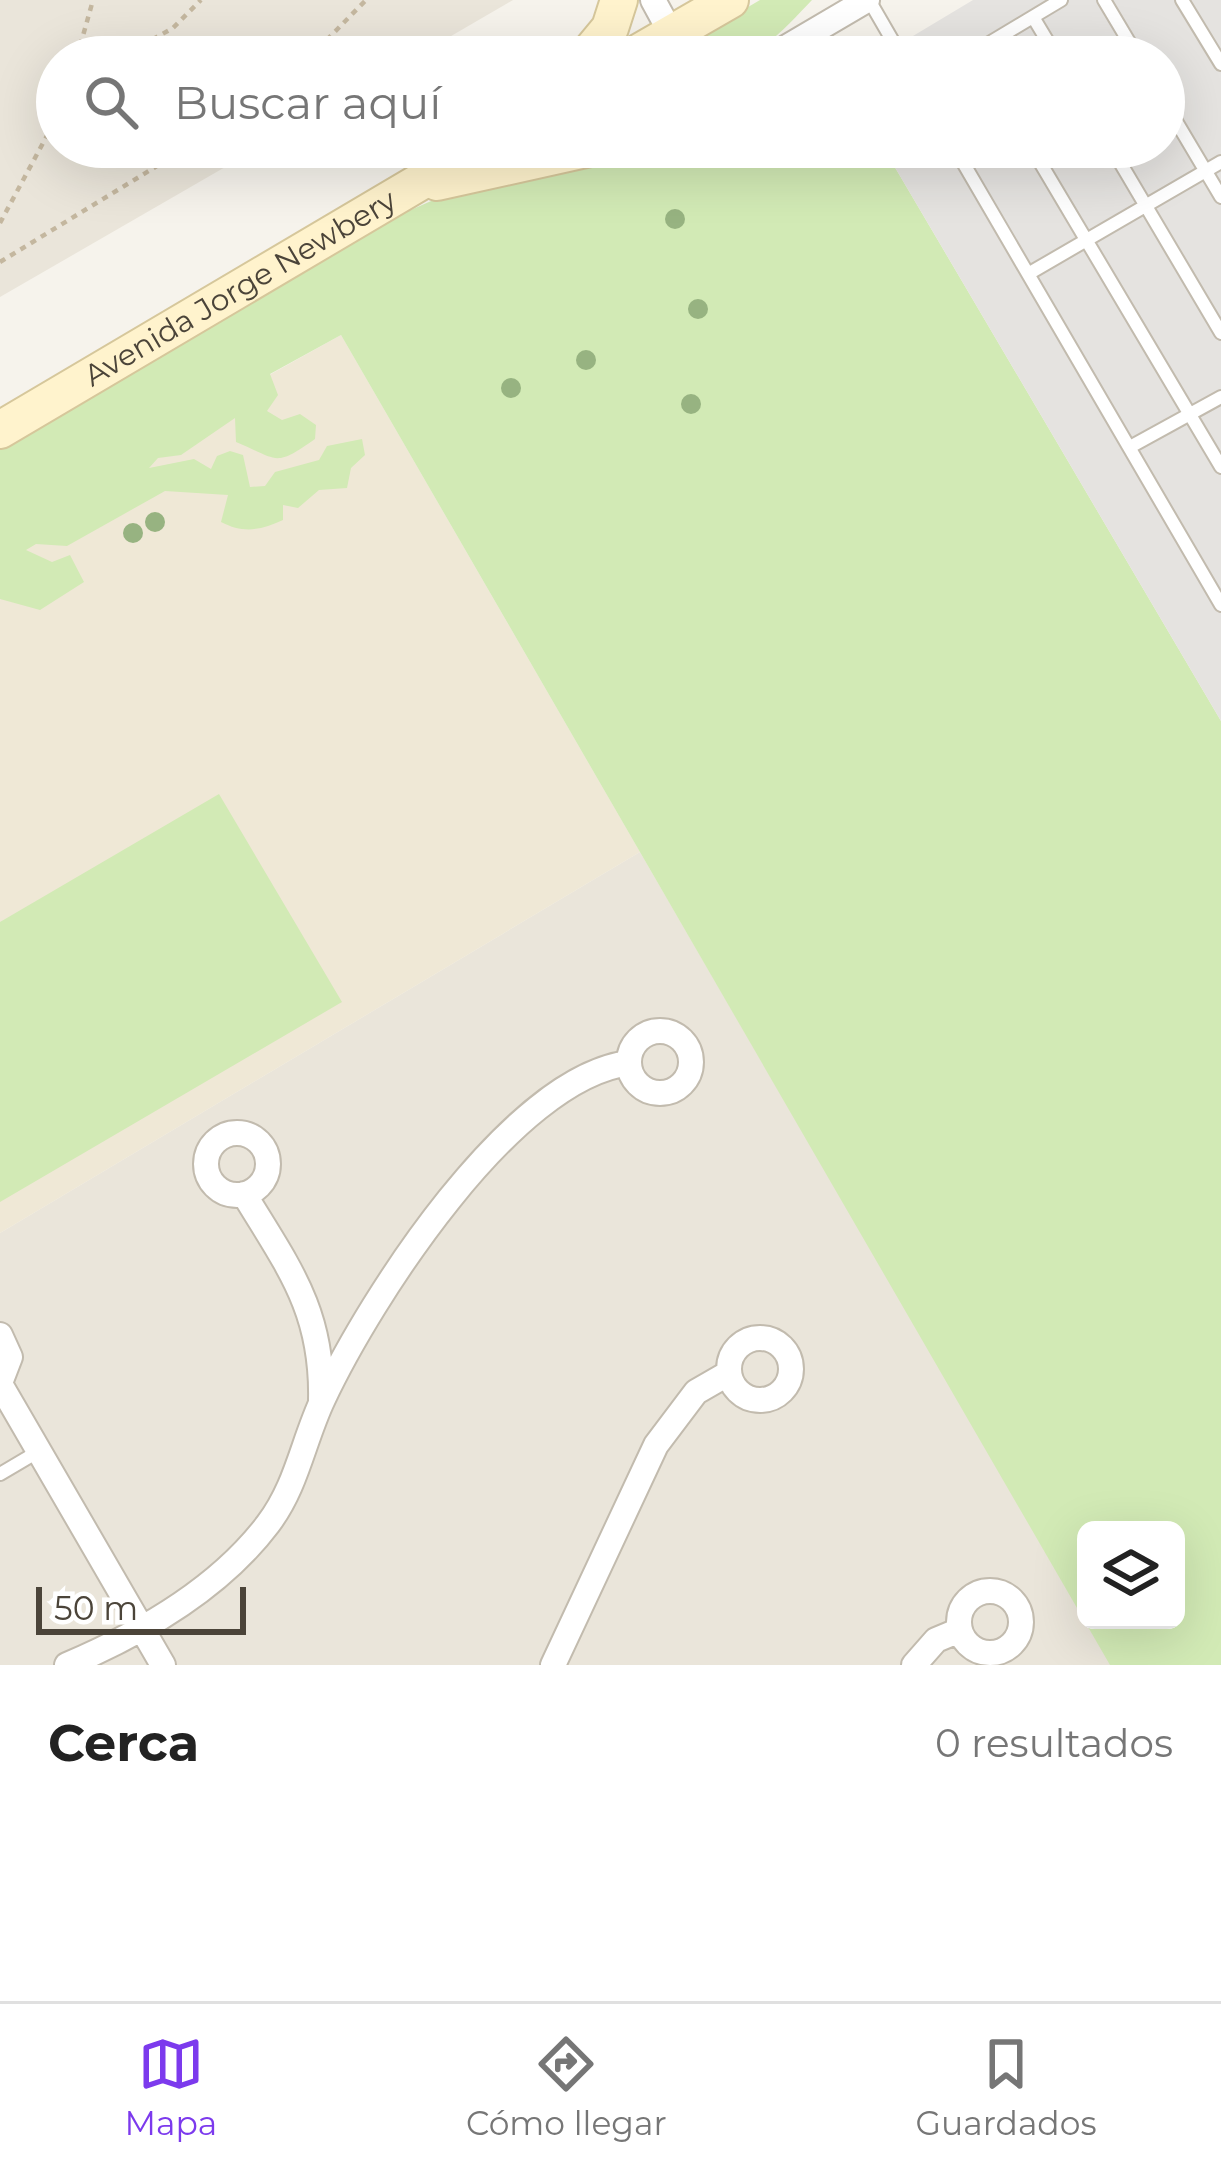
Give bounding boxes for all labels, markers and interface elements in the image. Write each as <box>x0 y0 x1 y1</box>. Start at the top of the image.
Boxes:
search box <box>36 36 1185 168</box>
icon: search <box>78 69 144 135</box>
text: Buscar aquí <box>174 75 441 130</box>
street label: Avenida Jorge Newbery <box>77 181 403 394</box>
map controls <box>1077 1521 1185 1629</box>
button: layers <box>1077 1521 1185 1629</box>
scale bar <box>36 1581 246 1634</box>
text: 50 m <box>54 1588 138 1628</box>
text: Cerca <box>48 1712 199 1774</box>
text: 0 resultados <box>935 1719 1173 1767</box>
tab: Mapa <box>124 2031 217 2143</box>
tab: Cómo llegar <box>466 2031 667 2143</box>
tab: Guardados <box>916 2031 1097 2143</box>

